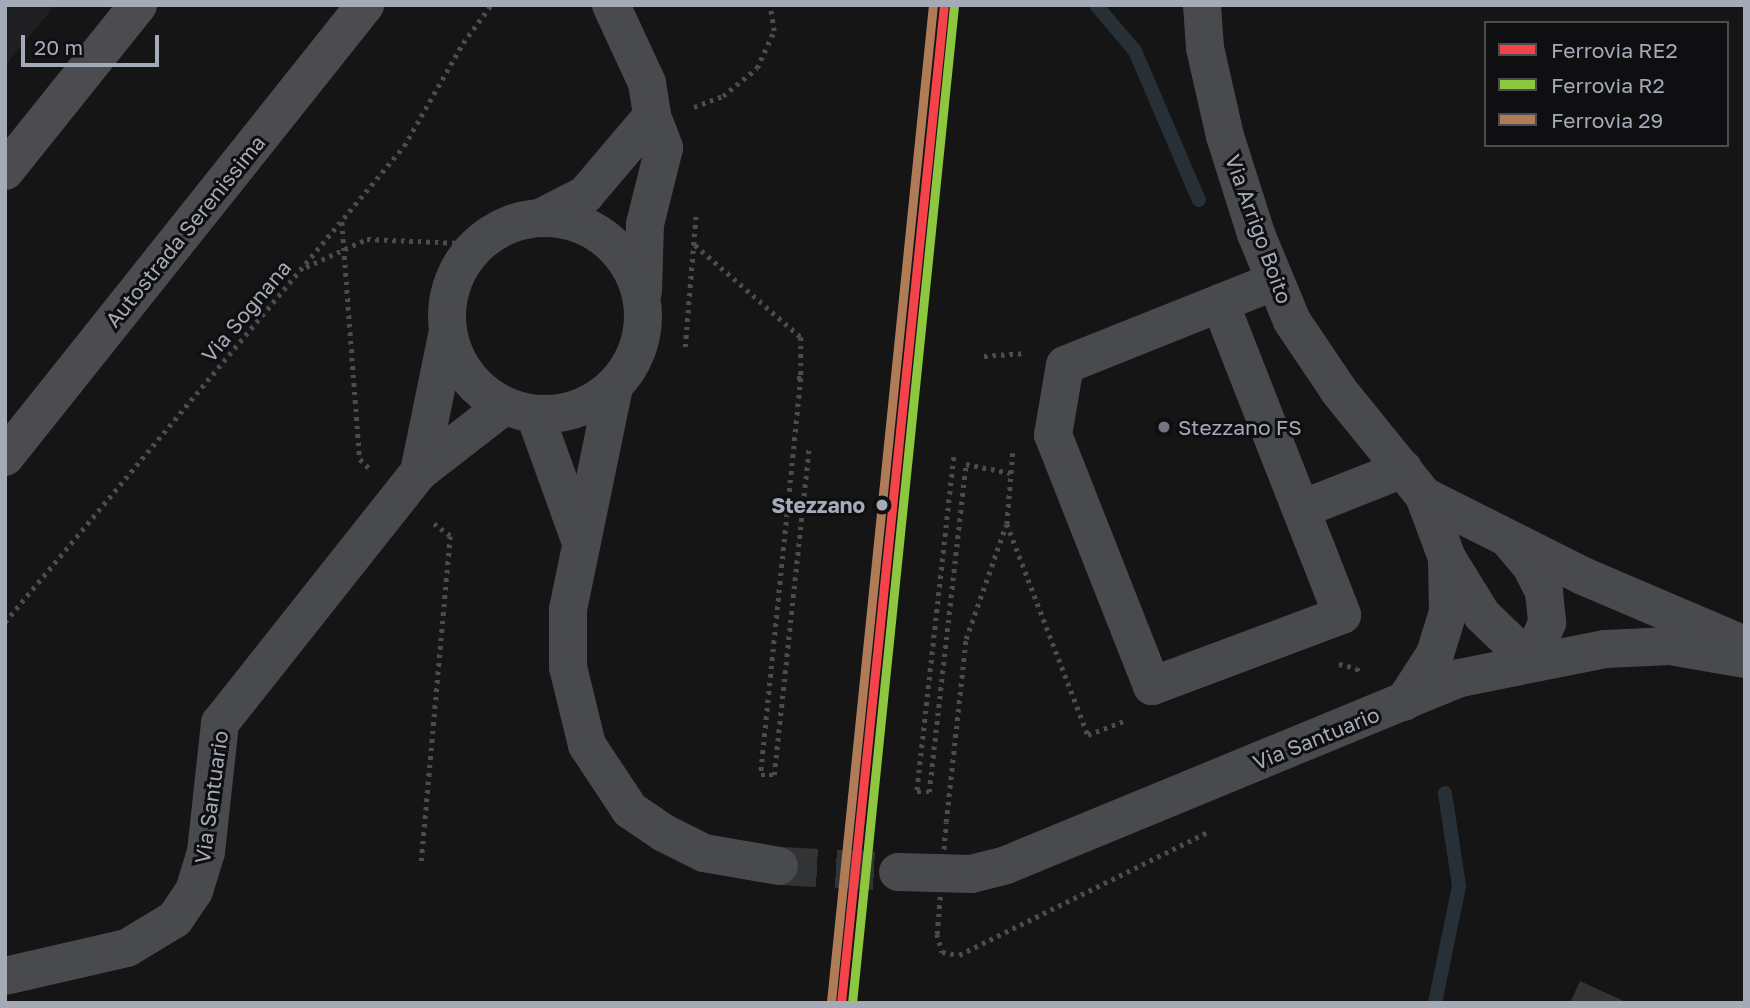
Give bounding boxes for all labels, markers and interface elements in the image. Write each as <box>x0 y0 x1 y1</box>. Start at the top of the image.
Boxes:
scale bar <box>24 21 163 65</box>
legend <box>1484 21 1729 147</box>
text: 20 m <box>34 34 83 60</box>
text: Ferrovia RE2 <box>1551 37 1678 63</box>
text: Ferrovia R2 <box>1551 72 1665 98</box>
text: Ferrovia 29 <box>1551 107 1663 133</box>
street label: Autostrada Serenissima <box>100 130 270 332</box>
street label: Via Arrigo Boito <box>1220 151 1298 307</box>
street label: Via Sognana <box>196 255 296 367</box>
place label: Stezzano FS <box>1178 414 1302 440</box>
marker: Stezzano FS <box>1156 419 1172 435</box>
place label: Stezzano <box>771 492 865 518</box>
marker: Stezzano <box>871 494 893 516</box>
street label: Via Santuario <box>1249 701 1383 775</box>
street label: Via Santuario <box>189 729 233 865</box>

